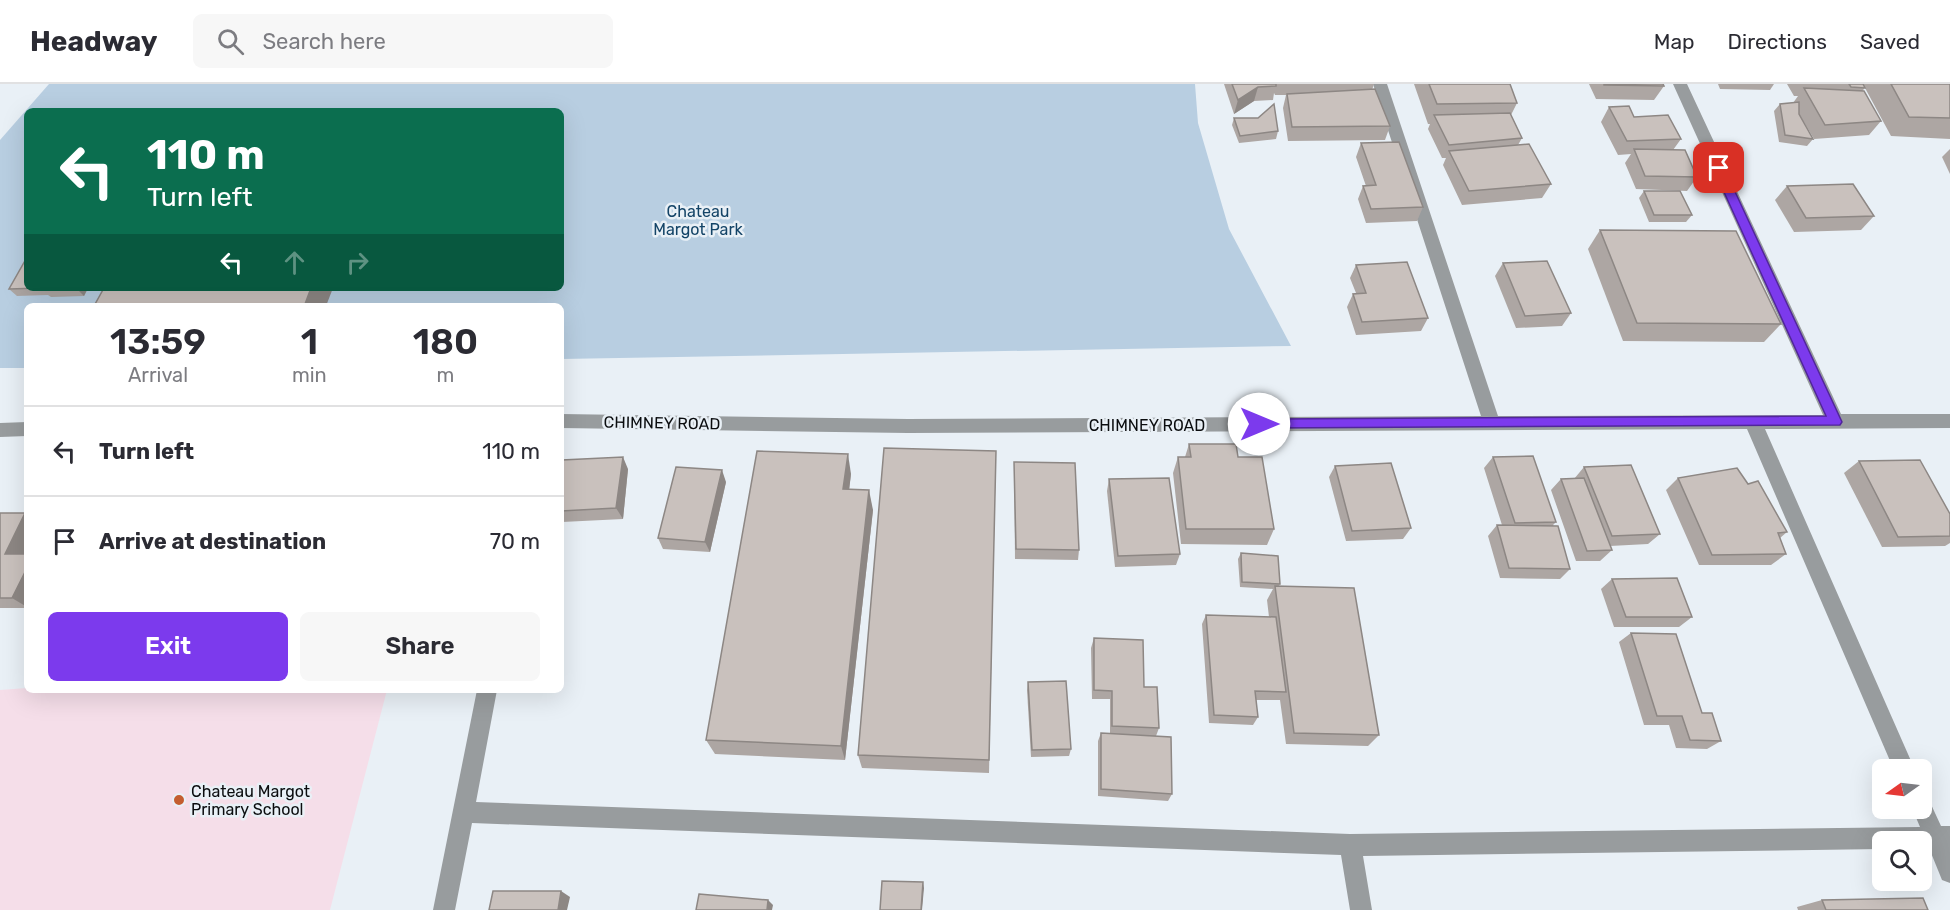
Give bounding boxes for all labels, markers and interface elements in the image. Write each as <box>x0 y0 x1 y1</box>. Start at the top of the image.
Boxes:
search box <box>193 14 613 68</box>
text: Headway <box>30 25 157 58</box>
icon: search <box>214 25 247 58</box>
text: Search here <box>262 28 386 55</box>
text: Map <box>1654 29 1695 54</box>
text: Directions <box>1728 29 1827 54</box>
text: Saved <box>1860 29 1920 54</box>
text: 110 m <box>147 130 265 180</box>
icon: left <box>48 132 126 210</box>
pin <box>1693 142 1744 193</box>
icon: arrive <box>1702 151 1735 184</box>
text: Turn left <box>147 181 252 213</box>
park label: Chateau Margot Park <box>653 202 744 239</box>
icon: left <box>215 246 248 279</box>
icon: ahead <box>278 246 311 279</box>
icon: right <box>341 246 374 279</box>
text: 13:59 <box>110 320 206 363</box>
text: 1 <box>301 320 318 363</box>
text: 180 <box>413 320 478 363</box>
text: Arrival <box>128 363 188 387</box>
text: min <box>292 363 327 387</box>
text: m <box>436 363 454 387</box>
position arrow <box>1227 392 1291 456</box>
street label: CHIMNEY ROAD <box>604 412 720 434</box>
street label: CHIMNEY ROAD <box>1089 416 1205 435</box>
icon: left <box>48 435 81 468</box>
text: Turn left <box>99 438 194 465</box>
text: 110 m <box>482 438 540 465</box>
icon: arrive <box>48 525 81 558</box>
text: Arrive at destination <box>99 528 326 555</box>
text: 70 m <box>490 528 540 555</box>
button: Exit <box>48 612 288 681</box>
button: Share <box>300 612 540 681</box>
north arrow <box>1872 759 1932 819</box>
map controls <box>1872 759 1932 891</box>
place label: Chateau Margot Primary School <box>191 782 310 819</box>
marker: Chateau Margot Primary School <box>172 793 186 807</box>
button: search <box>1872 831 1932 891</box>

